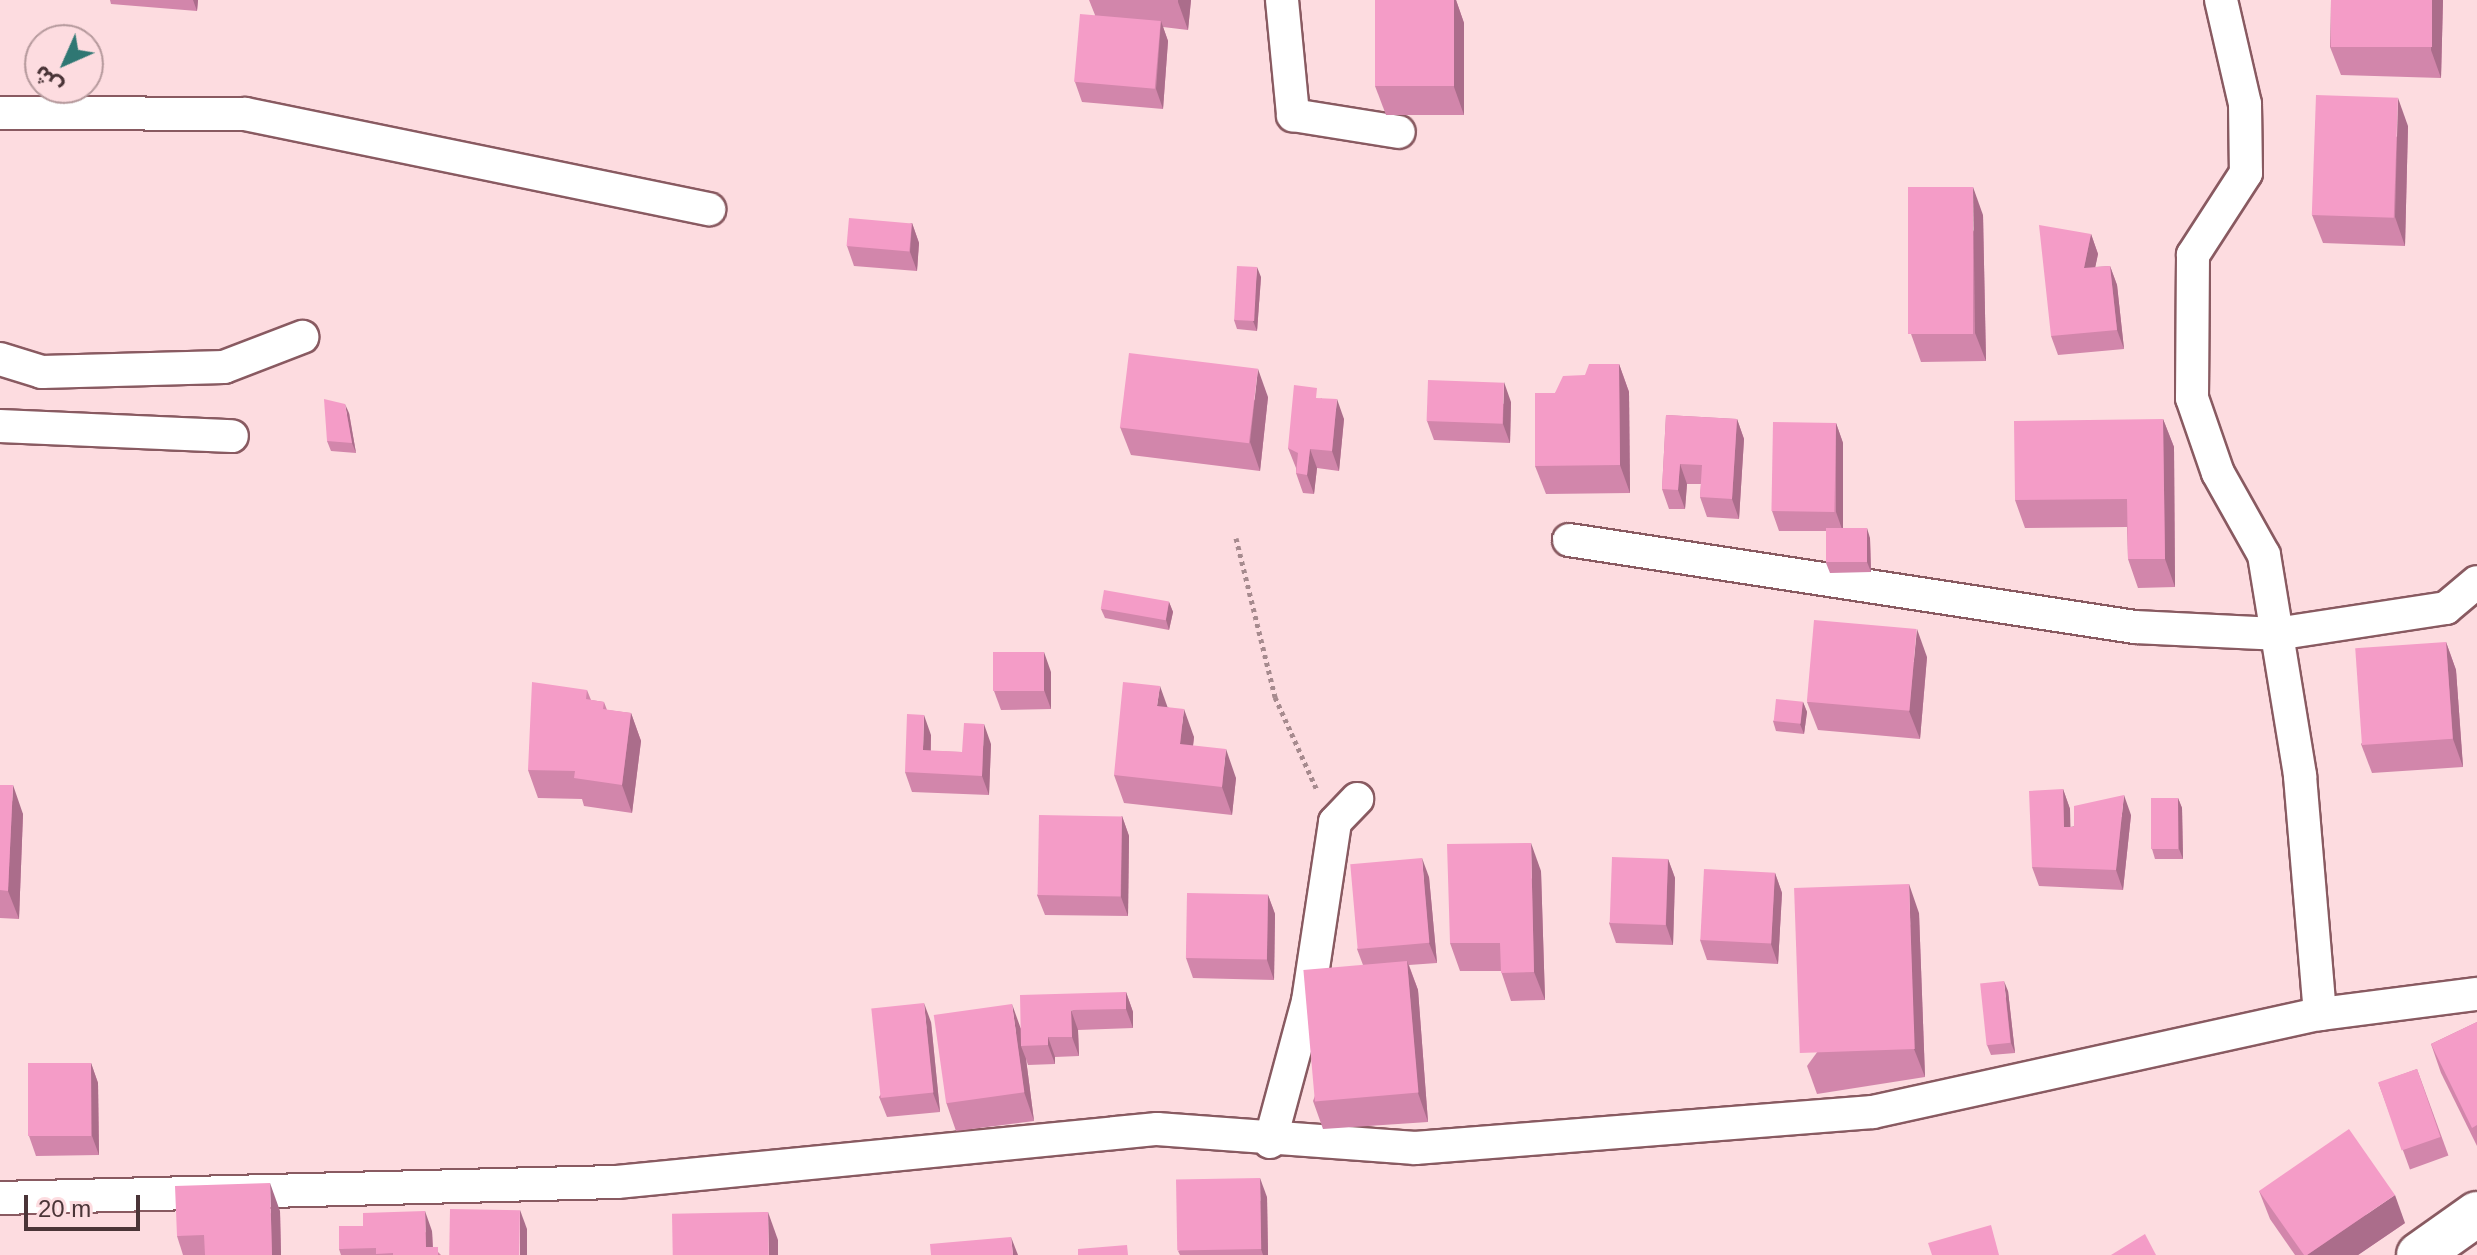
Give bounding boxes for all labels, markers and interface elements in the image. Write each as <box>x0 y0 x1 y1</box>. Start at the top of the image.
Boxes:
north arrow <box>24 24 104 104</box>
text: ش <box>29 60 68 99</box>
scale bar <box>28 1179 144 1229</box>
text: 20 m <box>38 1195 91 1222</box>

